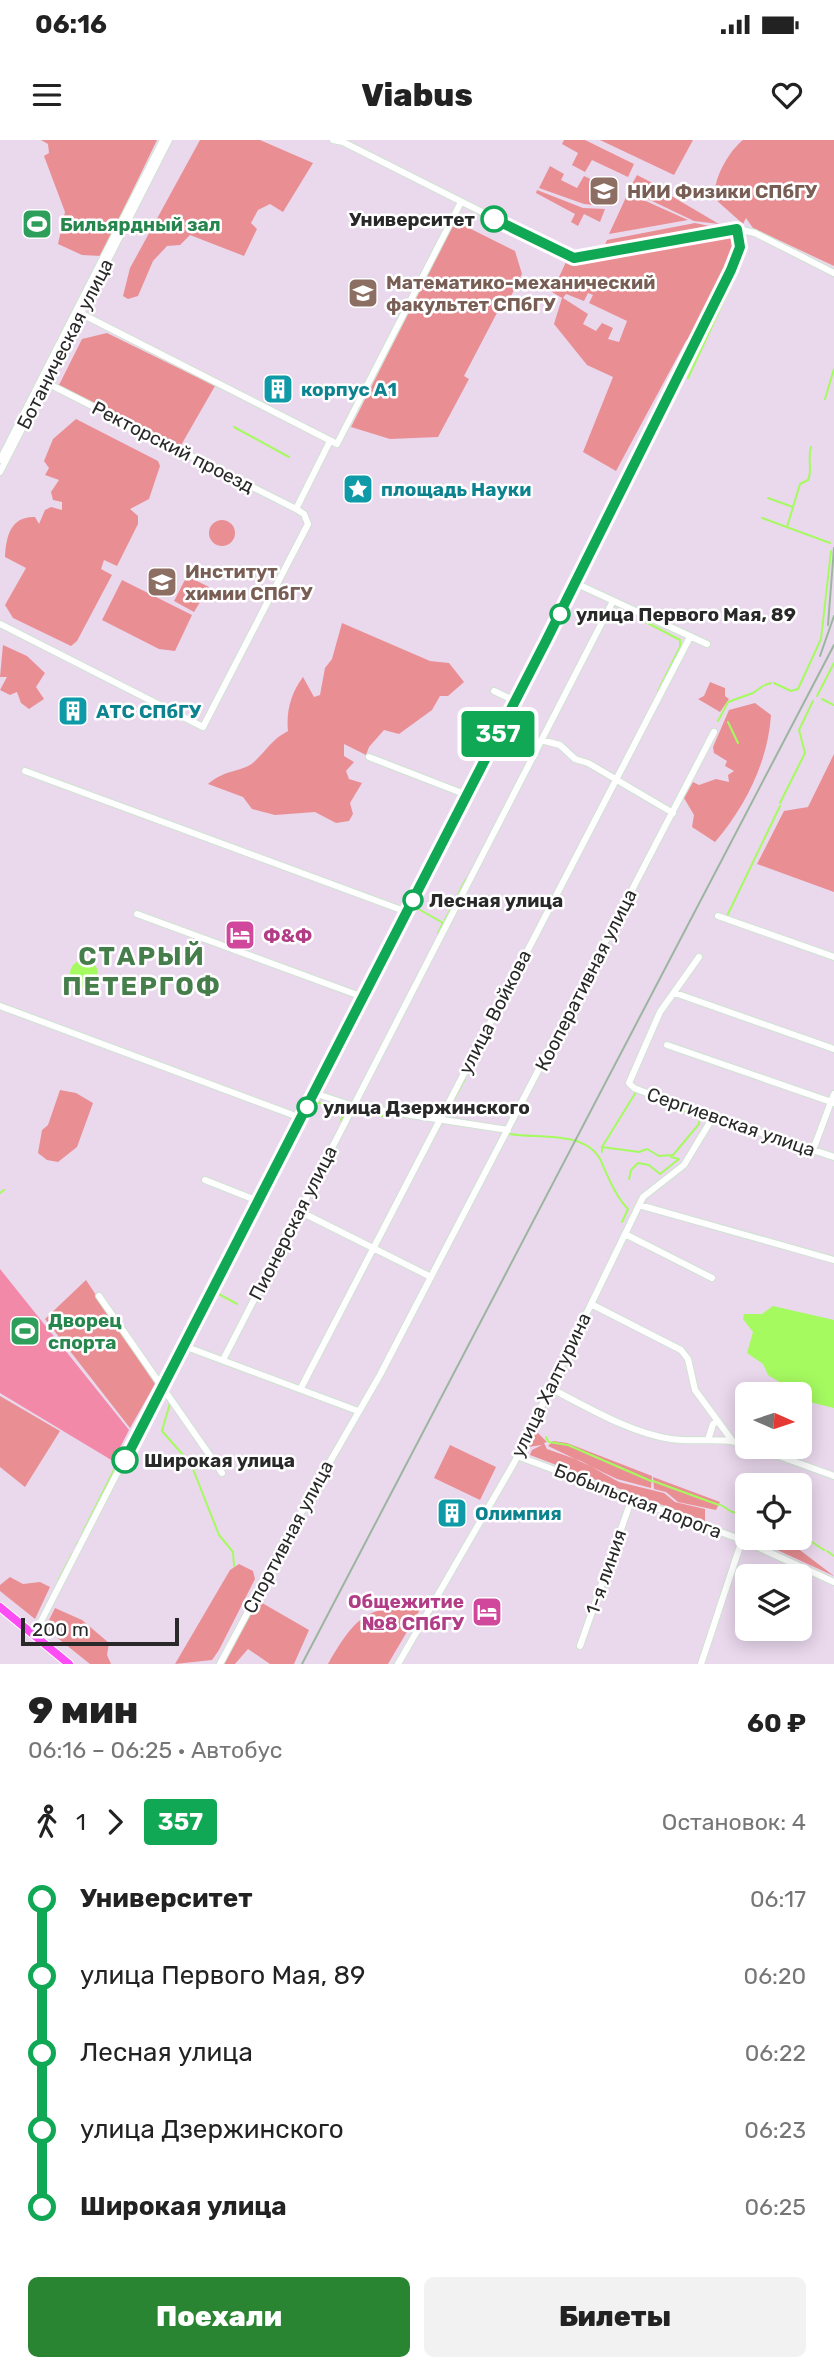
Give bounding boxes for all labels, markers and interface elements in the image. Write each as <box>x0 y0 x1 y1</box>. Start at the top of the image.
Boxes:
text: 06:16 <box>35 9 107 40</box>
icon: menu <box>28 76 66 114</box>
text: Viabus <box>361 76 473 114</box>
icon: heart <box>768 76 806 114</box>
school or university icon: НИИ Физики СПбГУ <box>587 174 621 208</box>
place label: НИИ Физики СПбГУ <box>627 180 818 203</box>
marker: Университет <box>481 206 507 232</box>
sports icon: Бильярдный зал <box>20 207 54 241</box>
place label: Университет <box>349 208 476 231</box>
place label: Бильярдный зал <box>60 213 221 236</box>
street label: Ботаническая улица <box>12 255 118 433</box>
place label: Математико-механический факультет СПбГУ <box>386 271 655 316</box>
school or university icon: Математико-механический факультет СПбГУ <box>346 276 380 310</box>
building icon: корпус А1 <box>261 372 295 406</box>
place label: корпус А1 <box>301 378 397 401</box>
street label: Ректорский проезд <box>88 396 258 498</box>
place icon: площадь Науки <box>341 472 375 506</box>
place label: площадь Науки <box>381 478 531 501</box>
place label: Институт химии СПбГУ <box>185 560 313 605</box>
school or university icon: Институт химии СПбГУ <box>145 565 179 599</box>
place label: улица Первого Мая, 89 <box>576 603 796 626</box>
marker: улица Первого Мая, 89 <box>550 604 570 624</box>
building icon: АТС СПбГУ <box>56 694 90 728</box>
place label: АТС СПбГУ <box>96 700 202 723</box>
line badge: 357 <box>458 711 538 757</box>
text: 357 <box>475 720 521 748</box>
street label: Кооперативная улица <box>530 885 642 1075</box>
place label: Лесная улица <box>429 889 563 912</box>
marker: Лесная улица <box>403 890 423 910</box>
hotel icon: Ф&Ф <box>223 918 257 952</box>
place label: Ф&Ф <box>263 924 312 947</box>
district label: СТАРЫЙ ПЕТЕРГОФ <box>62 941 222 1002</box>
street label: улица Войкова <box>454 946 536 1078</box>
street label: Сергиевская улица <box>644 1082 818 1162</box>
place label: улица Дзержинского <box>323 1096 530 1119</box>
marker: улица Дзержинского <box>297 1097 317 1117</box>
street label: Пионерская улица <box>244 1142 342 1304</box>
place label: Дворец спорта <box>48 1309 122 1354</box>
street label: улица Халтурина <box>506 1309 596 1461</box>
sports icon: Дворец спорта <box>8 1314 42 1348</box>
north arrow <box>735 1382 812 1460</box>
map controls <box>735 1382 812 1641</box>
marker: Широкая улица <box>112 1447 138 1473</box>
place label: Широкая улица <box>144 1449 295 1472</box>
street label: Спортивная улица <box>238 1457 338 1617</box>
street label: Бобыльская дорога <box>551 1458 725 1544</box>
button: locate <box>735 1473 812 1550</box>
building icon: Олимпия <box>435 1496 469 1530</box>
place label: Олимпия <box>475 1502 562 1525</box>
street label: 1-я линия <box>581 1526 631 1618</box>
button: layers <box>735 1564 812 1641</box>
place label: Общежитие №8 СПбГУ <box>348 1590 465 1635</box>
hotel icon: Общежитие №8 СПбГУ <box>470 1595 504 1629</box>
scale bar <box>21 1615 178 1647</box>
text: 200 m <box>32 1618 89 1641</box>
text: 9 мин <box>28 1687 138 1733</box>
text: 60 ₽ <box>747 1708 806 1739</box>
text: 06:16 – 06:25 · Автобус <box>28 1736 282 1764</box>
icon: walk <box>28 1803 66 1841</box>
icon: forward <box>96 1803 134 1841</box>
text: 1 <box>76 1808 86 1836</box>
text: 357 <box>158 1808 203 1836</box>
text: Остановок: 4 <box>662 1808 806 1836</box>
text: Университет <box>80 1883 252 1914</box>
text: 06:17 <box>750 1885 806 1913</box>
text: улица Первого Мая, 89 <box>80 1960 365 1991</box>
text: 06:20 <box>744 1962 806 1990</box>
text: Лесная улица <box>80 2037 253 2068</box>
text: 06:22 <box>745 2039 806 2067</box>
text: улица Дзержинского <box>80 2114 344 2145</box>
text: 06:23 <box>744 2116 806 2144</box>
text: Широкая улица <box>80 2191 287 2222</box>
text: 06:25 <box>744 2193 806 2221</box>
button: Поехали <box>28 2277 410 2357</box>
button: Билеты <box>424 2277 806 2357</box>

